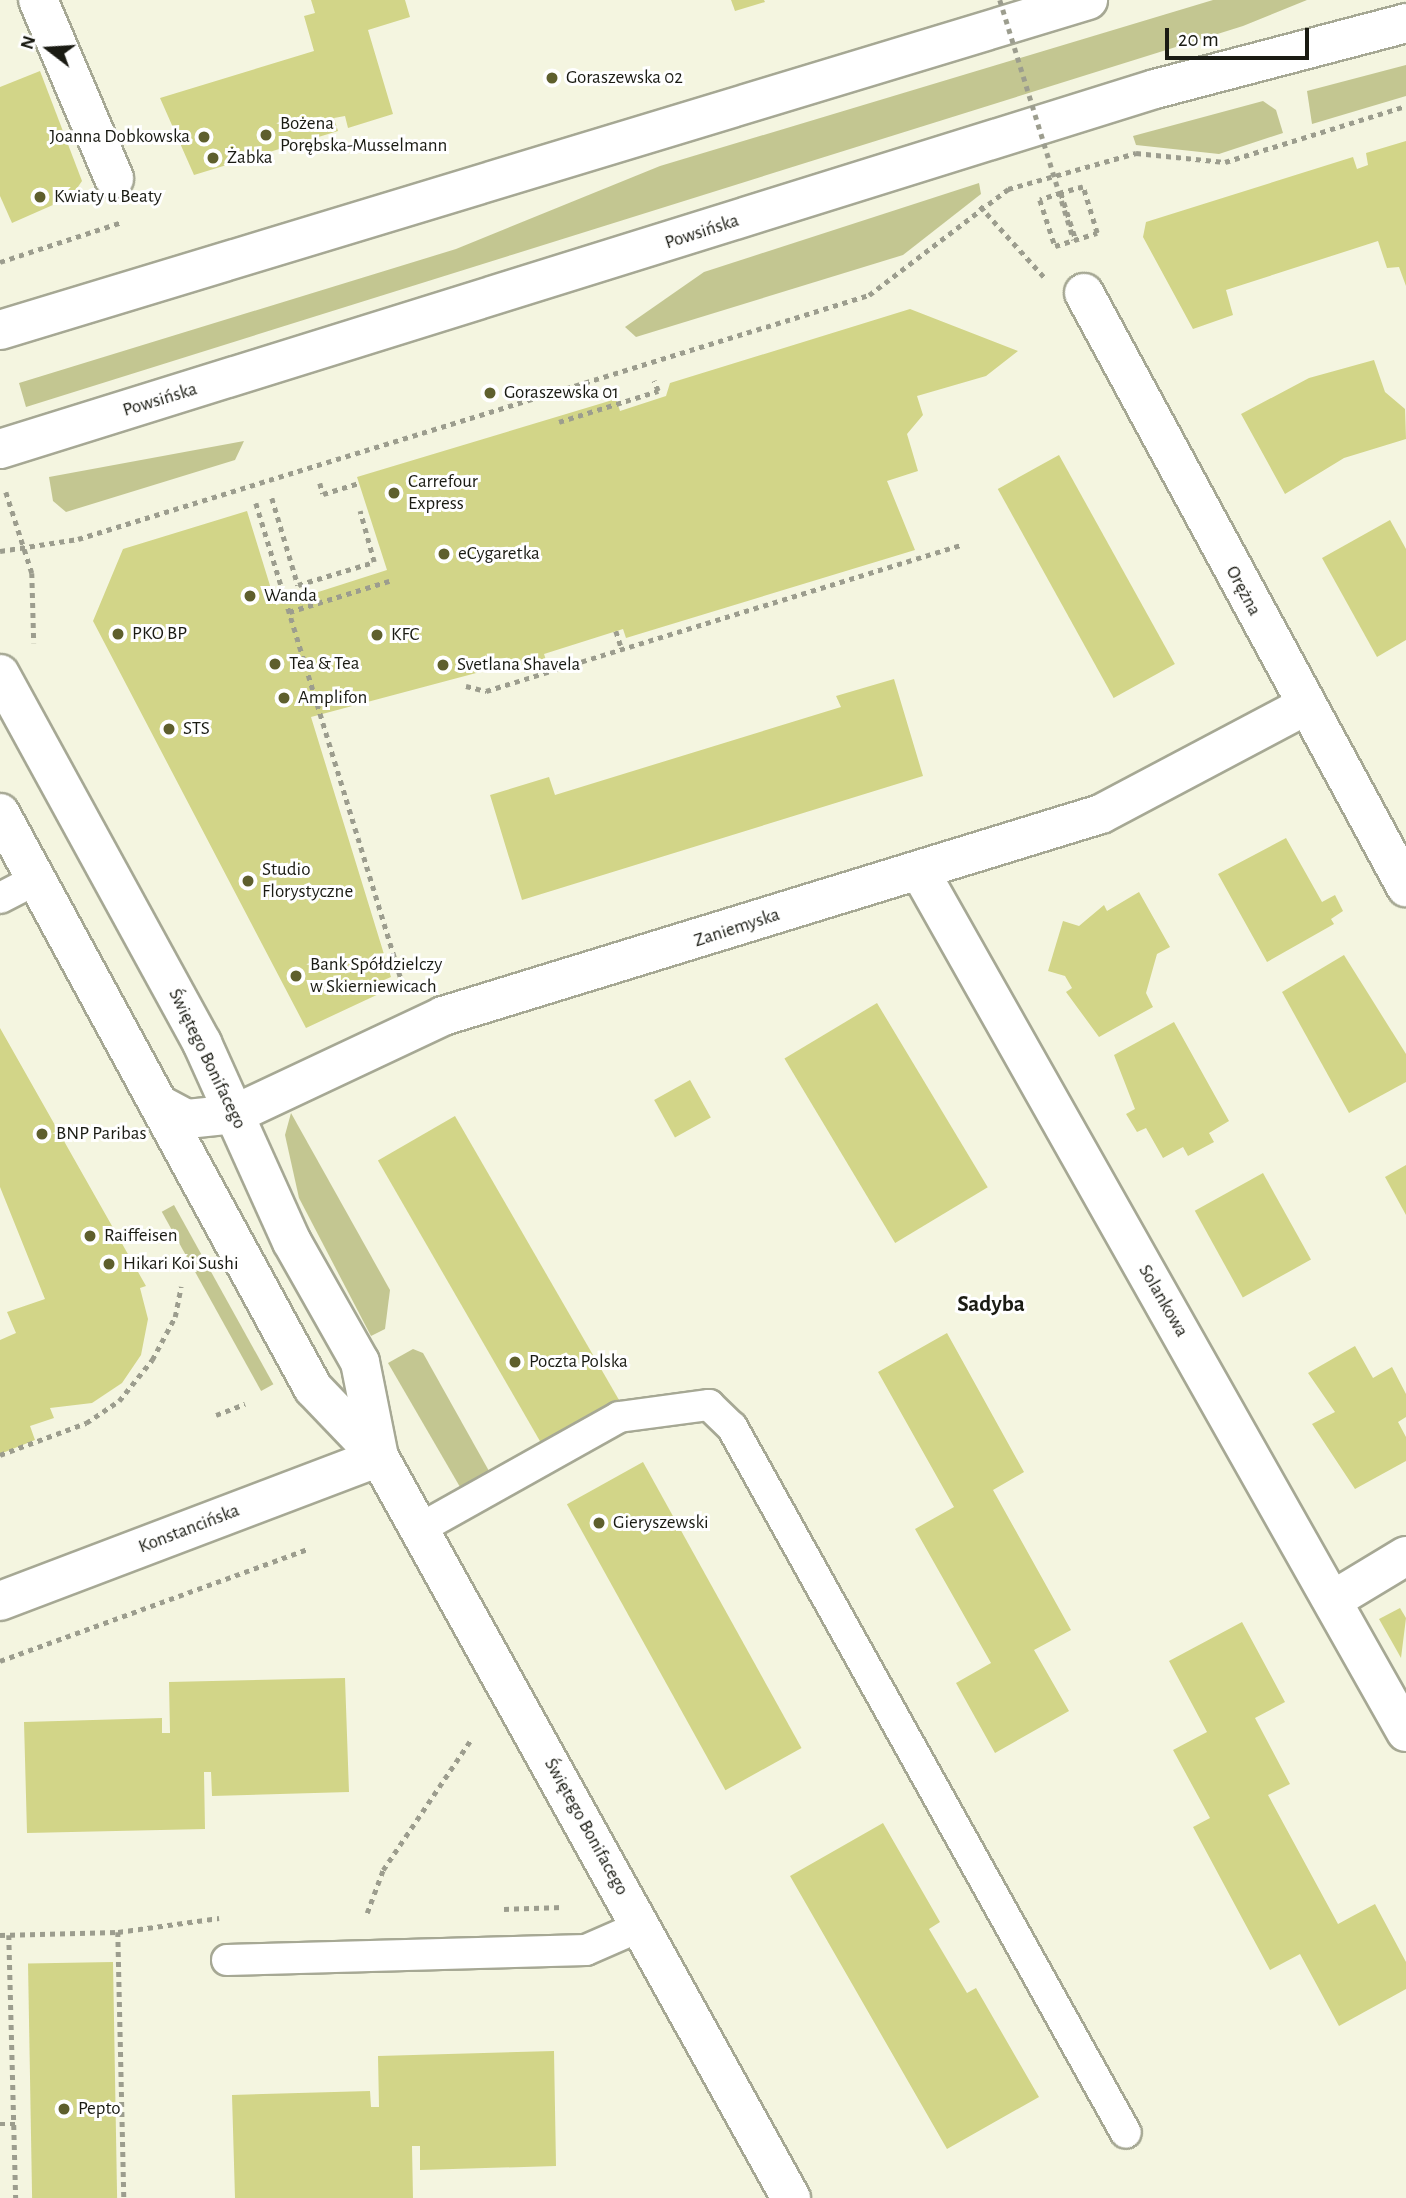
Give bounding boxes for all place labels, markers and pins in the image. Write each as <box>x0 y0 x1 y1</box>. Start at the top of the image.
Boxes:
place label: Goraszewska 02 <box>566 67 683 89</box>
marker: Goraszewska 02 <box>544 70 560 86</box>
place label: Bożena Porębska-Musselmann <box>280 113 447 157</box>
place label: Joanna Dobkowska <box>50 126 190 148</box>
marker: Bożena Porębska-Musselmann <box>258 127 274 143</box>
marker: Joanna Dobkowska <box>196 129 212 145</box>
place label: Żabka <box>227 147 273 169</box>
marker: Żabka <box>205 150 221 166</box>
place label: Kwiaty u Beaty <box>54 186 162 208</box>
marker: Kwiaty u Beaty <box>32 189 48 205</box>
place label: Goraszewska 01 <box>504 382 619 404</box>
marker: Goraszewska 01 <box>482 385 498 401</box>
place label: Carrefour Express <box>408 471 478 515</box>
marker: Carrefour Express <box>386 485 402 501</box>
place label: eCygaretka <box>458 543 540 565</box>
marker: eCygaretka <box>436 546 452 562</box>
place label: Wanda <box>264 585 317 607</box>
marker: Wanda <box>242 588 258 604</box>
place label: PKO BP <box>132 623 187 645</box>
place label: KFC <box>391 624 419 646</box>
marker: PKO BP <box>110 626 126 642</box>
marker: KFC <box>369 627 385 643</box>
place label: Tea & Tea <box>289 653 360 675</box>
place label: Svetlana Shavela <box>457 654 580 676</box>
marker: Tea & Tea <box>267 656 283 672</box>
marker: Svetlana Shavela <box>435 657 451 673</box>
place label: Amplifon <box>298 687 367 709</box>
marker: Amplifon <box>276 690 292 706</box>
place label: STS <box>183 718 210 740</box>
marker: STS <box>161 721 177 737</box>
place label: Studio Florystyczne <box>262 859 353 903</box>
marker: Studio Florystyczne <box>240 873 256 889</box>
place label: Bank Spółdzielczy w Skierniewicach <box>310 954 442 998</box>
marker: Bank Spółdzielczy w Skierniewicach <box>288 968 304 984</box>
place label: BNP Paribas <box>56 1123 146 1145</box>
marker: BNP Paribas <box>34 1126 50 1142</box>
place label: Raiffeisen <box>104 1225 178 1247</box>
marker: Raiffeisen <box>82 1228 98 1244</box>
place label: Hikari Koi Sushi <box>123 1253 239 1275</box>
marker: Hikari Koi Sushi <box>101 1256 117 1272</box>
place label: Poczta Polska <box>529 1351 628 1373</box>
marker: Poczta Polska <box>507 1354 523 1370</box>
place label: Gieryszewski <box>613 1512 709 1534</box>
marker: Gieryszewski <box>591 1515 607 1531</box>
place label: Pepto <box>78 2098 121 2120</box>
marker: Pepto <box>56 2101 72 2117</box>

